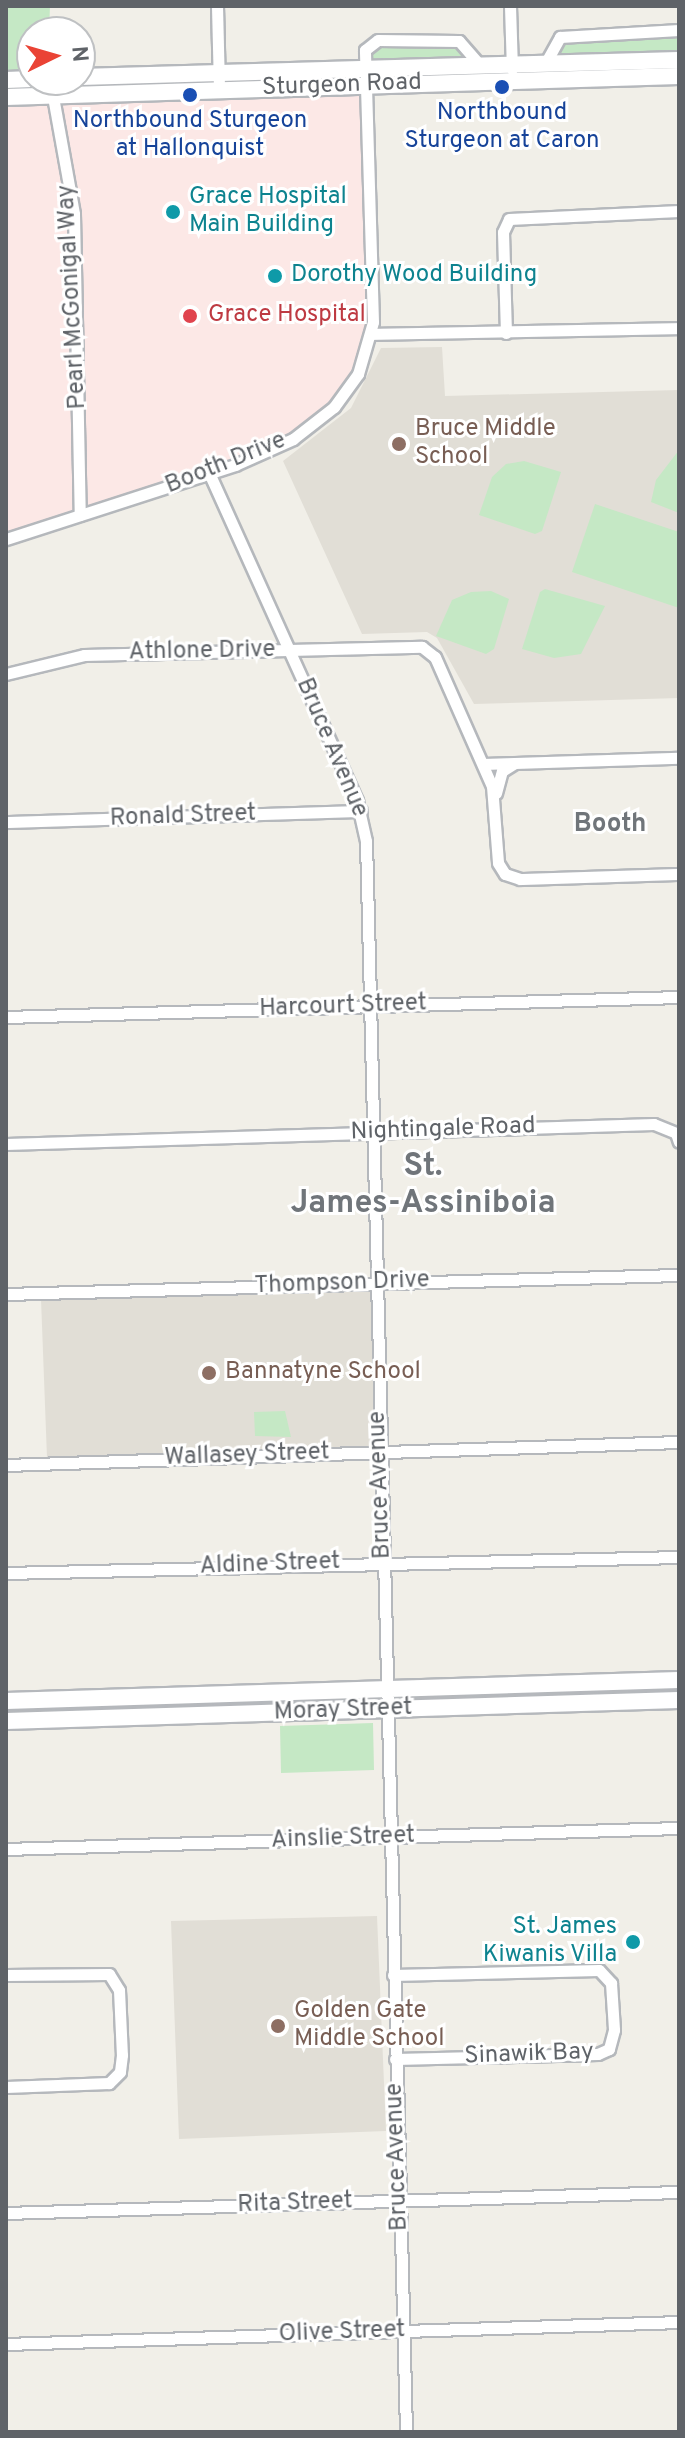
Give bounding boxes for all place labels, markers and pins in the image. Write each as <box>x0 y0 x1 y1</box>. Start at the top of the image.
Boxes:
marker: Northbound Sturgeon at Caron <box>493 78 511 96</box>
marker: Northbound Sturgeon at Hallonquist <box>181 86 199 104</box>
place label: Northbound Sturgeon at Caron <box>404 100 600 156</box>
place label: Northbound Sturgeon at Hallonquist <box>73 108 307 164</box>
place label: Grace Hospital Main Building <box>189 184 347 240</box>
marker: Grace Hospital Main Building <box>164 203 182 221</box>
place label: Dorothy Wood Building <box>291 262 538 290</box>
marker: Dorothy Wood Building <box>266 267 284 285</box>
place label: Grace Hospital <box>208 302 366 330</box>
marker: Grace Hospital <box>179 305 201 327</box>
place label: Bruce Middle School <box>415 416 556 472</box>
marker: Bruce Middle School <box>390 435 408 453</box>
place label: Bannatyne School <box>225 1359 421 1387</box>
marker: Bannatyne School <box>200 1364 218 1382</box>
place label: St. James Kiwanis Villa <box>482 1914 617 1970</box>
marker: St. James Kiwanis Villa <box>624 1933 642 1951</box>
place label: Golden Gate Middle School <box>294 1998 444 2054</box>
marker: Golden Gate Middle School <box>269 2017 287 2035</box>

